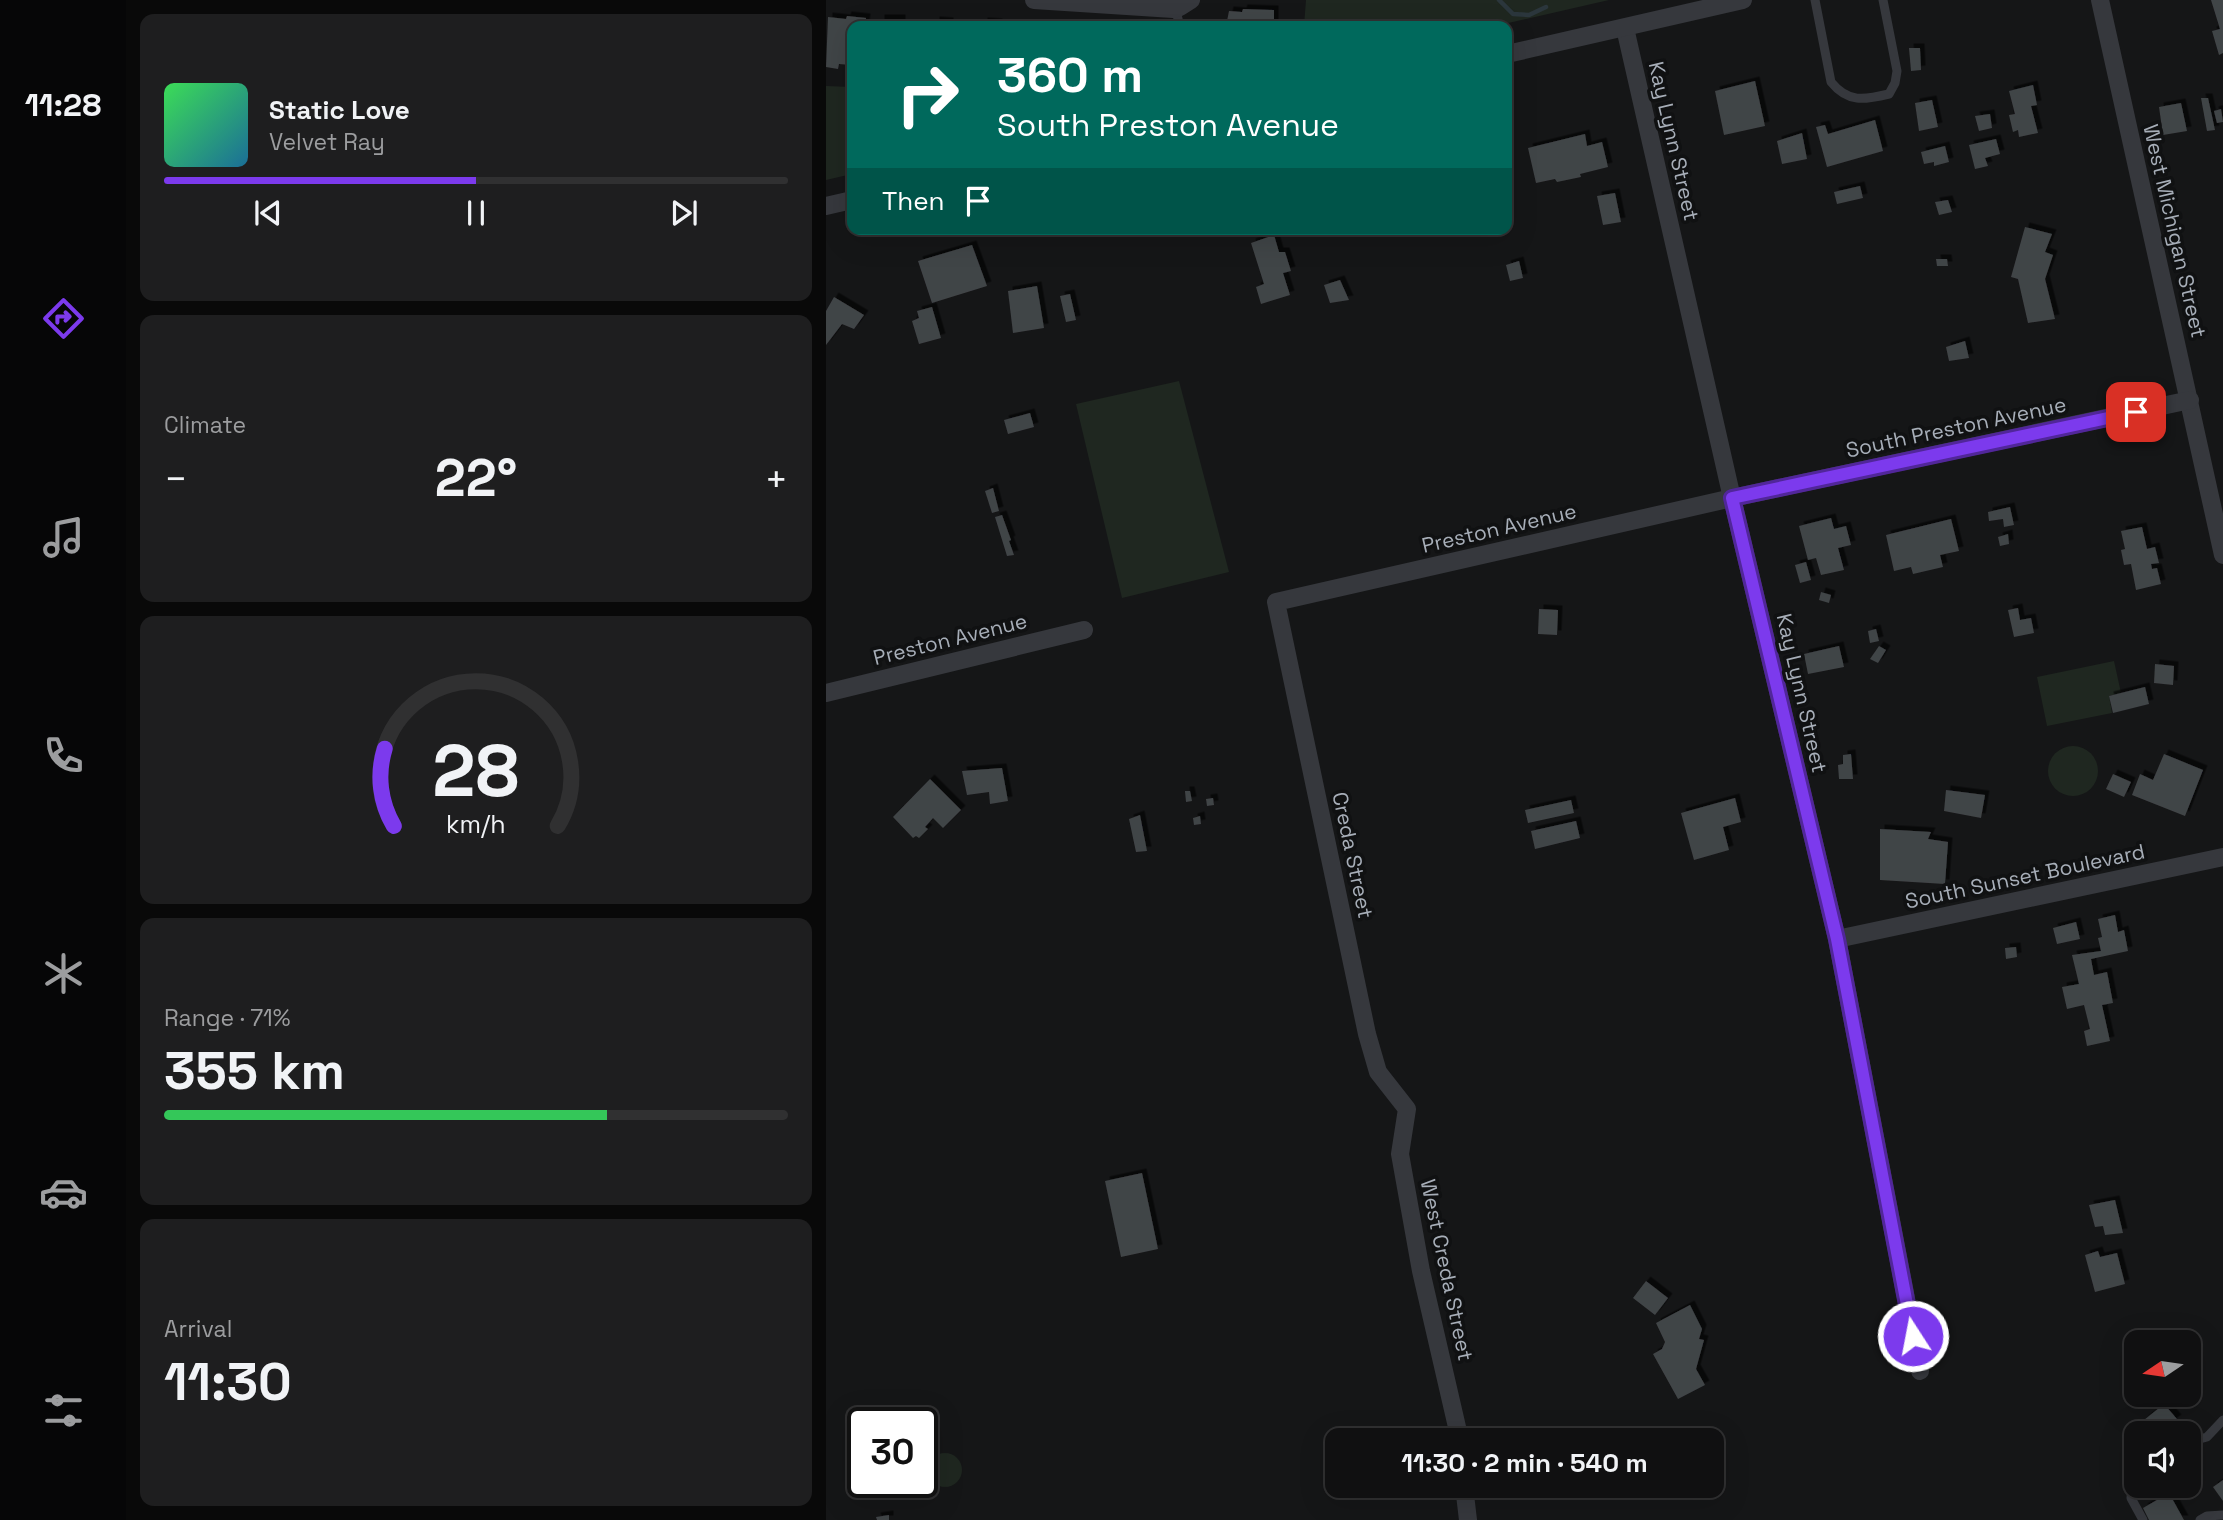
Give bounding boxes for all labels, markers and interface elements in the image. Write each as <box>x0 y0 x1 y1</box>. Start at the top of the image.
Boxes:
text: 360 m <box>997 44 1143 106</box>
icon: right <box>882 49 973 140</box>
street label: Kay Lynn Street <box>1643 59 1705 223</box>
text: 11:28 <box>25 85 101 125</box>
text: Static Love <box>269 93 410 127</box>
text: South Preston Avenue <box>997 105 1339 145</box>
street label: West Michigan Street <box>2137 122 2213 340</box>
text: Velvet Ray <box>269 127 385 157</box>
icon: arrive <box>959 182 997 220</box>
text: Then <box>882 184 945 218</box>
icon: previous <box>249 194 287 232</box>
icon: pause <box>457 194 495 232</box>
icon: next <box>665 194 703 232</box>
icon: directions <box>39 294 88 343</box>
pin <box>2106 382 2166 442</box>
street label: South Preston Avenue <box>1843 390 2069 464</box>
icon: arrive <box>2117 393 2155 431</box>
text: Climate <box>164 410 246 440</box>
text: 22° <box>435 445 517 511</box>
text: − <box>164 455 188 503</box>
text: + <box>764 455 788 503</box>
street label: Preston Avenue <box>1419 497 1579 559</box>
icon: music <box>39 513 88 562</box>
street label: Preston Avenue <box>870 607 1030 671</box>
street label: Kay Lynn Street <box>1771 611 1833 775</box>
text: 28 <box>433 724 519 817</box>
icon: phone <box>39 731 88 780</box>
street label: Creda Street <box>1326 789 1380 921</box>
text: km/h <box>446 808 506 840</box>
street label: South Sunset Boulevard <box>1903 837 2147 915</box>
icon: climate <box>39 949 88 998</box>
text: Range · 71% <box>164 1003 290 1033</box>
text: 355 km <box>164 1038 345 1104</box>
icon: car <box>39 1168 88 1217</box>
street label: West Creda Street <box>1415 1177 1479 1363</box>
position arrow <box>1876 1299 1950 1373</box>
text: Arrival <box>164 1314 232 1344</box>
north arrow <box>2124 1330 2202 1407</box>
map controls <box>2124 1330 2201 1498</box>
text: 11:30 <box>164 1349 292 1415</box>
icon: filters <box>39 1386 88 1435</box>
speed limit sign: 30 <box>847 1407 938 1498</box>
button: sound <box>2124 1421 2201 1498</box>
text: 11:30 · 2 min · 540 m <box>1401 1446 1648 1480</box>

